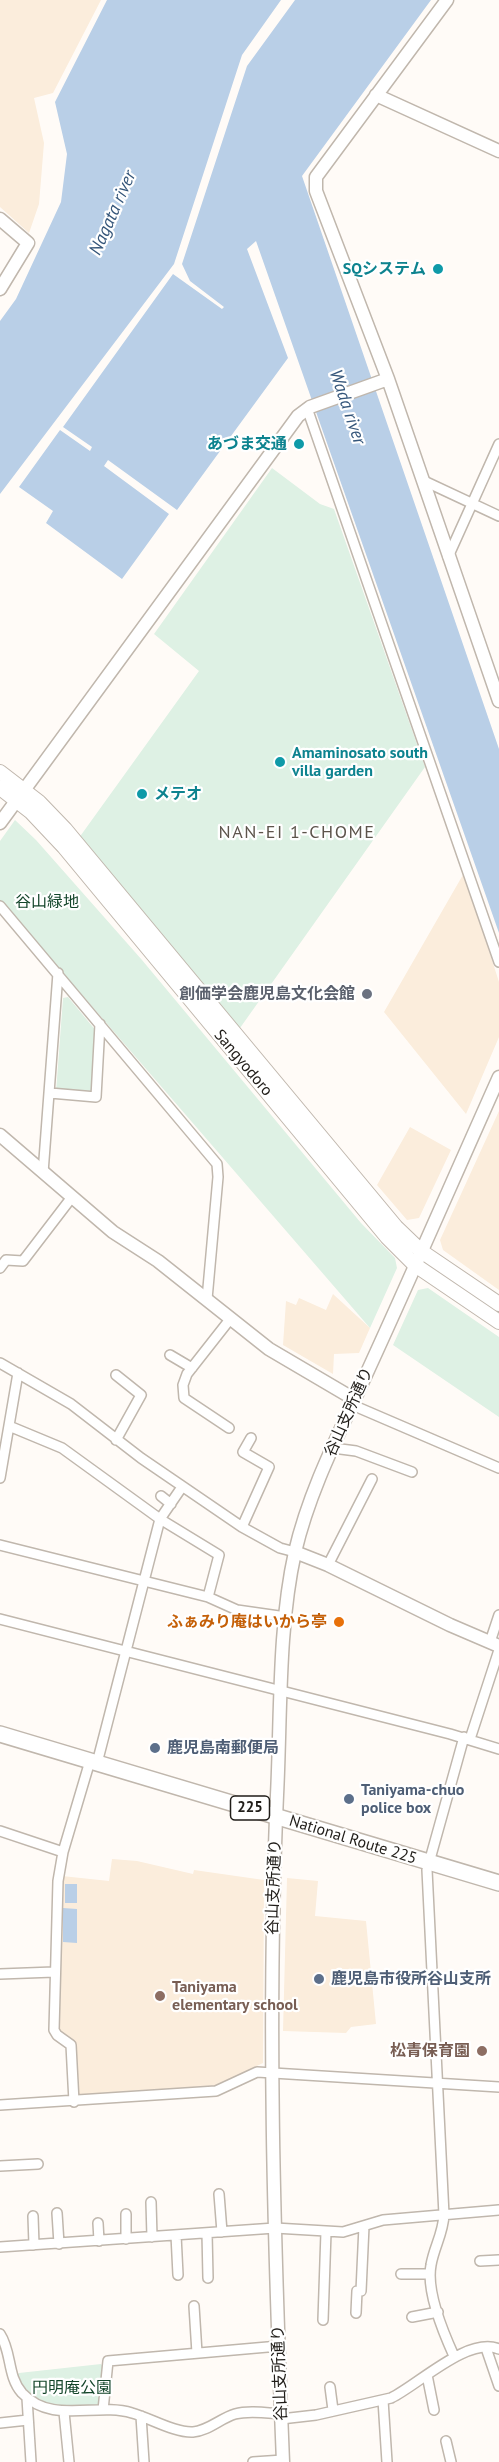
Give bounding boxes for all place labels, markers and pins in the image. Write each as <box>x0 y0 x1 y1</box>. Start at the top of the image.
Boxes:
place label: SQシステム <box>343 259 426 279</box>
marker: SQシステム <box>431 262 445 276</box>
place label: あづま交通 <box>207 434 287 454</box>
marker: あづま交通 <box>292 437 306 451</box>
place label: Amaminosato south villa garden <box>292 743 428 781</box>
marker: Amaminosato south villa garden <box>273 755 287 769</box>
place label: メテオ <box>154 784 202 804</box>
marker: メテオ <box>135 787 149 801</box>
place label: 創価学会鹿児島文化会館 <box>179 984 355 1004</box>
marker: 創価学会鹿児島文化会館 <box>360 987 374 1001</box>
place label: ふぁみり庵はいから亭 <box>167 1612 327 1632</box>
marker: ふぁみり庵はいから亭 <box>332 1615 346 1629</box>
place label: 鹿児島南郵便局 <box>167 1738 279 1758</box>
marker: 鹿児島南郵便局 <box>148 1741 162 1755</box>
place label: Taniyama-chuo police box <box>361 1780 464 1818</box>
marker: Taniyama-chuo police box <box>342 1792 356 1806</box>
place label: 鹿児島市役所谷山支所 <box>331 1969 491 1989</box>
marker: 鹿児島市役所谷山支所 <box>312 1972 326 1986</box>
place label: Taniyama elementary school <box>172 1977 298 2015</box>
marker: Taniyama elementary school <box>153 1989 167 2003</box>
place label: 松青保育園 <box>390 2041 470 2061</box>
marker: 松青保育園 <box>475 2044 489 2058</box>

